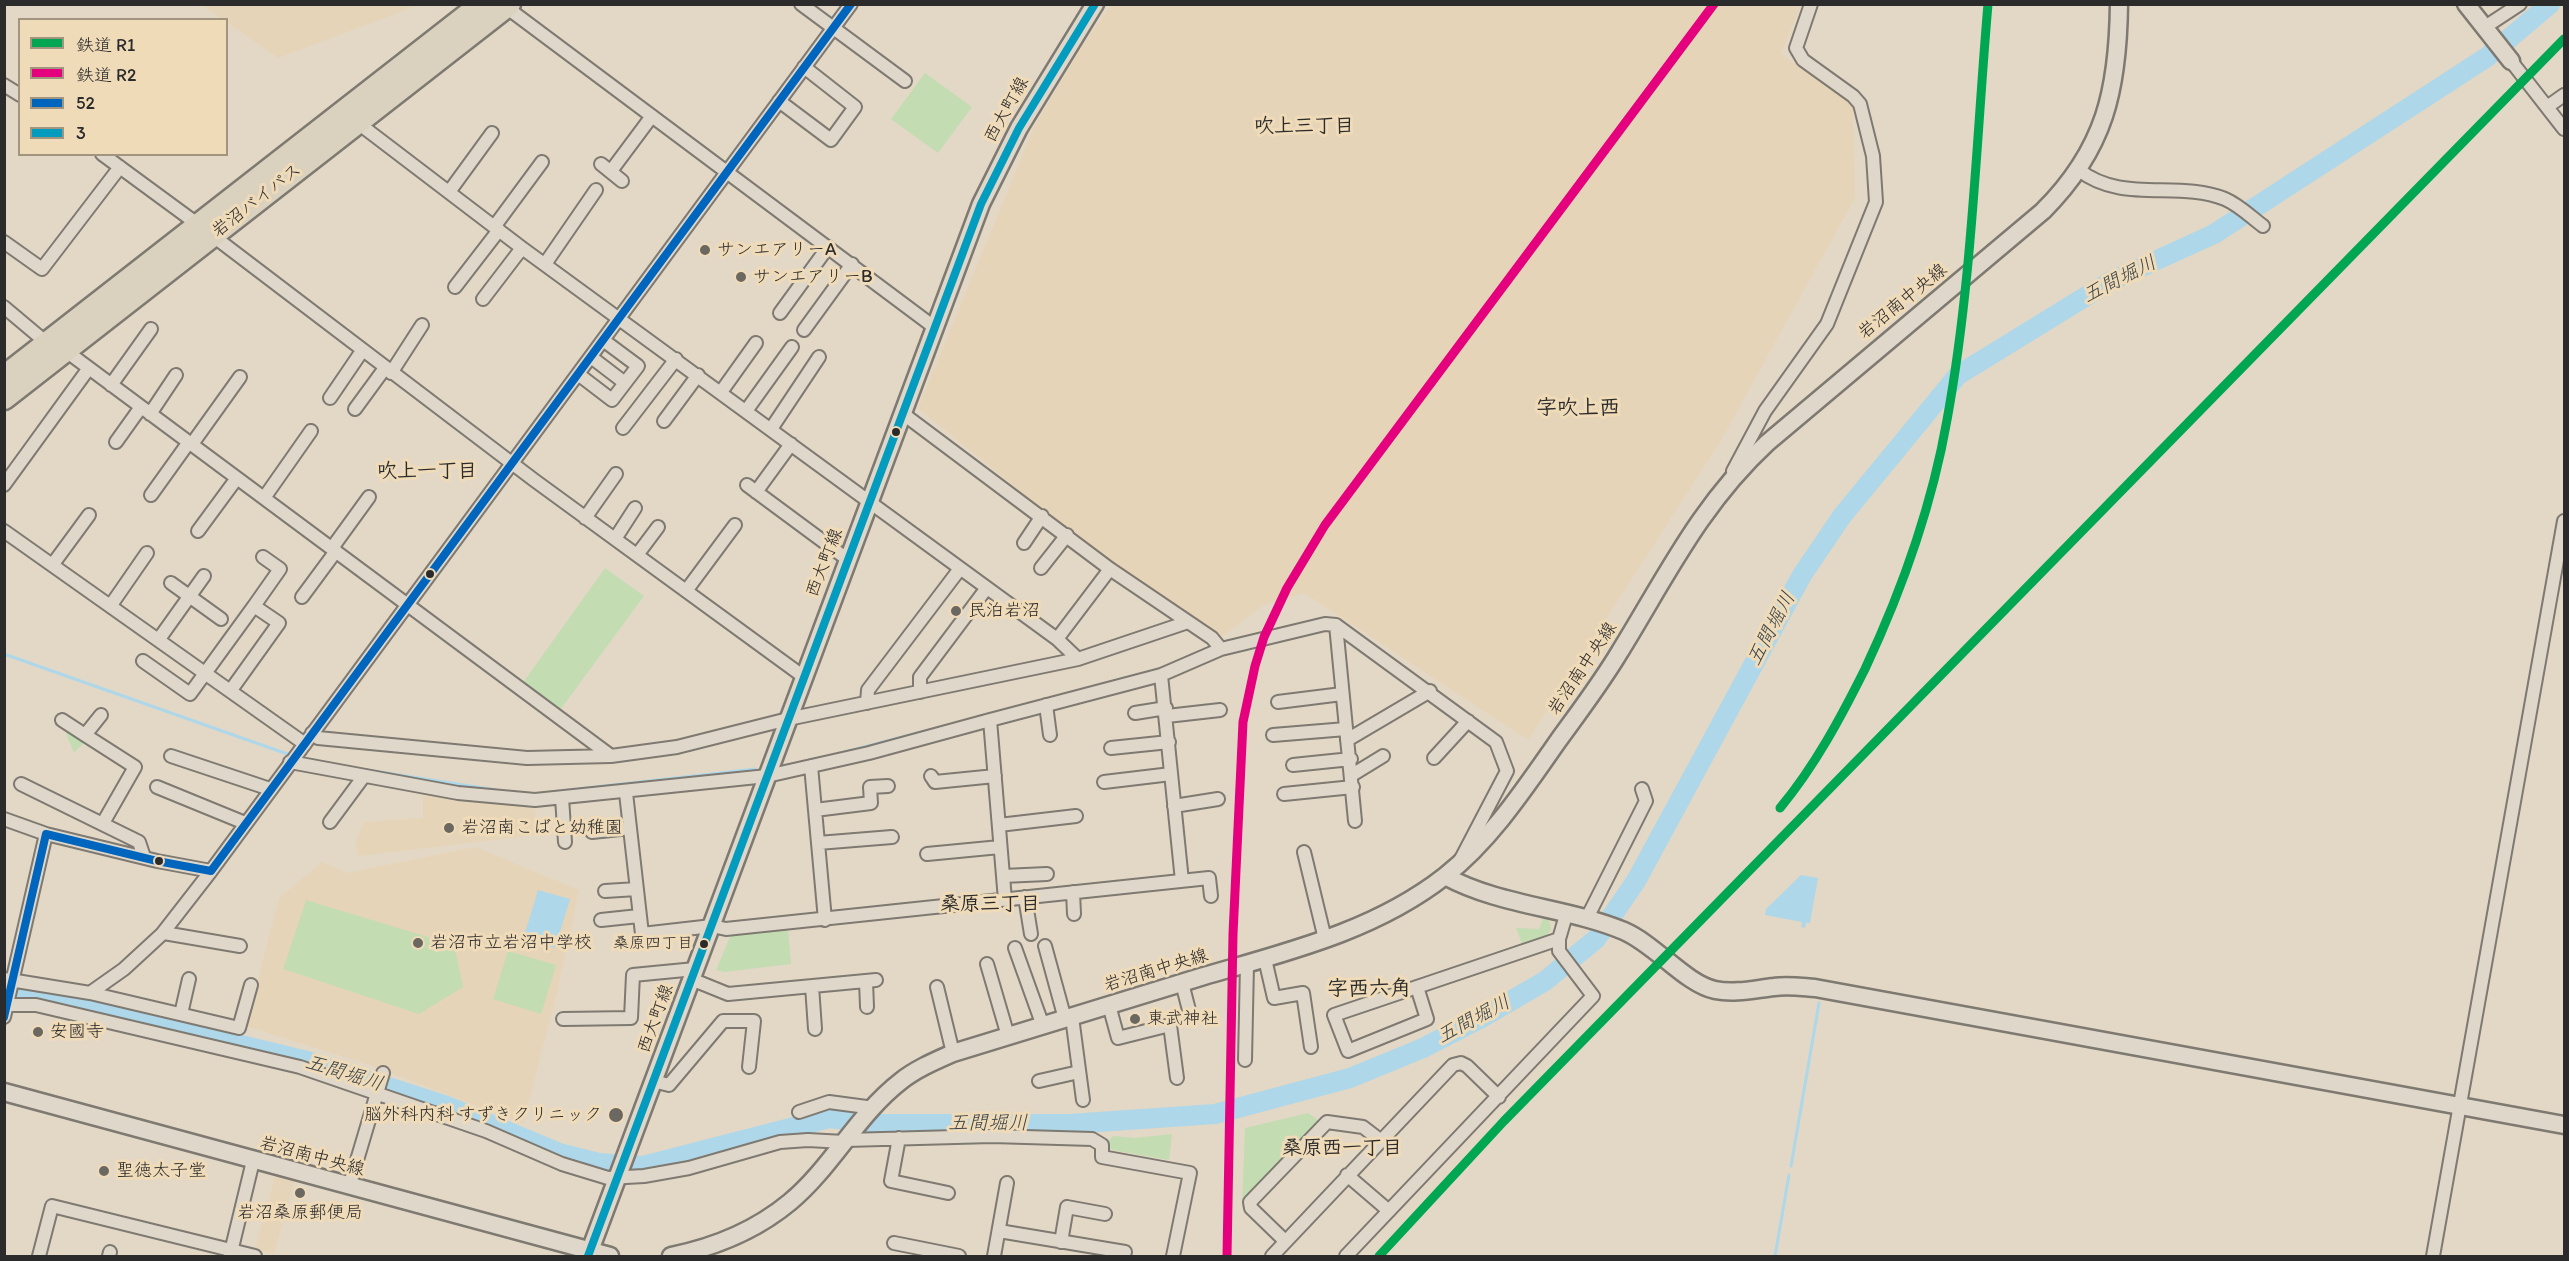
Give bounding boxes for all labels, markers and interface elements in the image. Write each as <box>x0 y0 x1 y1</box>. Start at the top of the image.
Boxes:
legend <box>18 18 228 156</box>
text: 鉄道 R1 <box>76 34 135 56</box>
text: 鉄道 R2 <box>76 64 136 86</box>
street label: 西大町線 <box>980 73 1034 147</box>
text: 52 <box>76 92 95 114</box>
district label: 吹上三丁目 <box>1254 115 1354 139</box>
text: 3 <box>76 122 86 144</box>
street label: 岩沼バイパス <box>208 159 306 243</box>
place label: サンエアリーA <box>717 239 837 261</box>
marker: サンエアリーA <box>698 243 712 257</box>
water label: 五間堀川 <box>2079 251 2161 309</box>
street label: 岩沼南中央線 <box>1854 260 1952 344</box>
place label: サンエアリーB <box>753 266 873 288</box>
marker: サンエアリーB <box>734 270 748 284</box>
district label: 字吹上西 <box>1536 396 1620 422</box>
unlabelled marker <box>890 426 902 438</box>
district label: 吹上一丁目 <box>377 460 477 484</box>
street label: 西大町線 <box>802 526 848 600</box>
unlabelled marker <box>424 568 436 580</box>
water label: 五間堀川 <box>1743 588 1801 670</box>
place label: 民泊岩沼 <box>968 600 1040 622</box>
marker: 民泊岩沼 <box>949 604 963 618</box>
street label: 岩沼南中央線 <box>1544 618 1622 720</box>
place label: 岩沼南こばと幼稚園 <box>461 817 623 839</box>
marker: 岩沼南こばと幼稚園 <box>442 821 456 835</box>
unlabelled marker <box>153 855 165 867</box>
district label: 桑原三丁目 <box>940 893 1040 917</box>
place label: 岩沼市立岩沼中学校 <box>430 932 592 954</box>
place label: 桑原四丁目 <box>613 934 693 954</box>
marker: 岩沼市立岩沼中学校 <box>411 936 425 950</box>
marker: 桑原四丁目 <box>698 938 710 950</box>
street label: 岩沼南中央線 <box>1101 945 1211 997</box>
district label: 字西六角 <box>1327 977 1411 1003</box>
street label: 西大町線 <box>634 981 678 1057</box>
water label: 五間堀川 <box>1433 991 1515 1049</box>
place label: 東武神社 <box>1147 1008 1219 1030</box>
marker: 東武神社 <box>1128 1012 1142 1026</box>
place label: 安國寺 <box>50 1021 104 1043</box>
marker: 安國寺 <box>31 1025 45 1039</box>
water label: 五間堀川 <box>302 1051 386 1097</box>
place label: 脳外科内科 すずきクリニック <box>364 1104 602 1126</box>
marker: 脳外科内科 すずきクリニック <box>607 1106 625 1124</box>
water label: 五間堀川 <box>948 1112 1028 1136</box>
street label: 岩沼南中央線 <box>257 1133 367 1181</box>
district label: 桑原西一丁目 <box>1282 1137 1402 1161</box>
place label: 聖徳太子堂 <box>116 1160 206 1182</box>
marker: 聖徳太子堂 <box>97 1164 111 1178</box>
marker: 岩沼桑原郵便局 <box>293 1186 307 1200</box>
place label: 岩沼桑原郵便局 <box>237 1202 363 1224</box>

